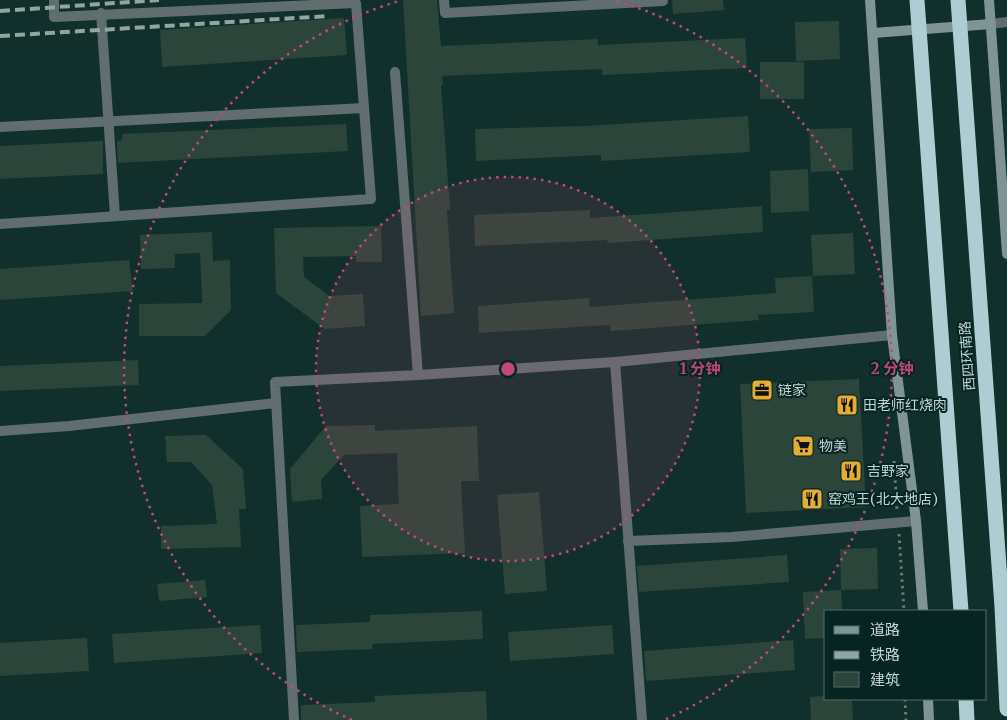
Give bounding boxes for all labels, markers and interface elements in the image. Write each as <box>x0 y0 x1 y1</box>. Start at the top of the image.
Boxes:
street label: 西四环南路 <box>956 320 978 392</box>
text: 1 分钟 <box>680 359 720 378</box>
text: 2 分钟 <box>871 359 913 378</box>
centre of rings <box>499 360 517 378</box>
office icon: 链家 <box>750 378 774 402</box>
place label: 链家 <box>778 381 806 399</box>
restaurant icon: 田老师红烧肉 <box>835 393 859 417</box>
place label: 田老师红烧肉 <box>863 396 947 414</box>
supermarket icon: 物美 <box>791 434 815 458</box>
place label: 物美 <box>819 437 847 455</box>
restaurant icon: 吉野家 <box>839 459 863 483</box>
place label: 吉野家 <box>867 462 909 480</box>
restaurant icon: 窑鸡王(北大地店) <box>800 487 824 511</box>
place label: 窑鸡王(北大地店) <box>828 490 938 508</box>
legend <box>824 610 987 700</box>
text: 道路 <box>870 620 900 639</box>
text: 铁路 <box>870 645 900 664</box>
text: 建筑 <box>870 670 900 689</box>

